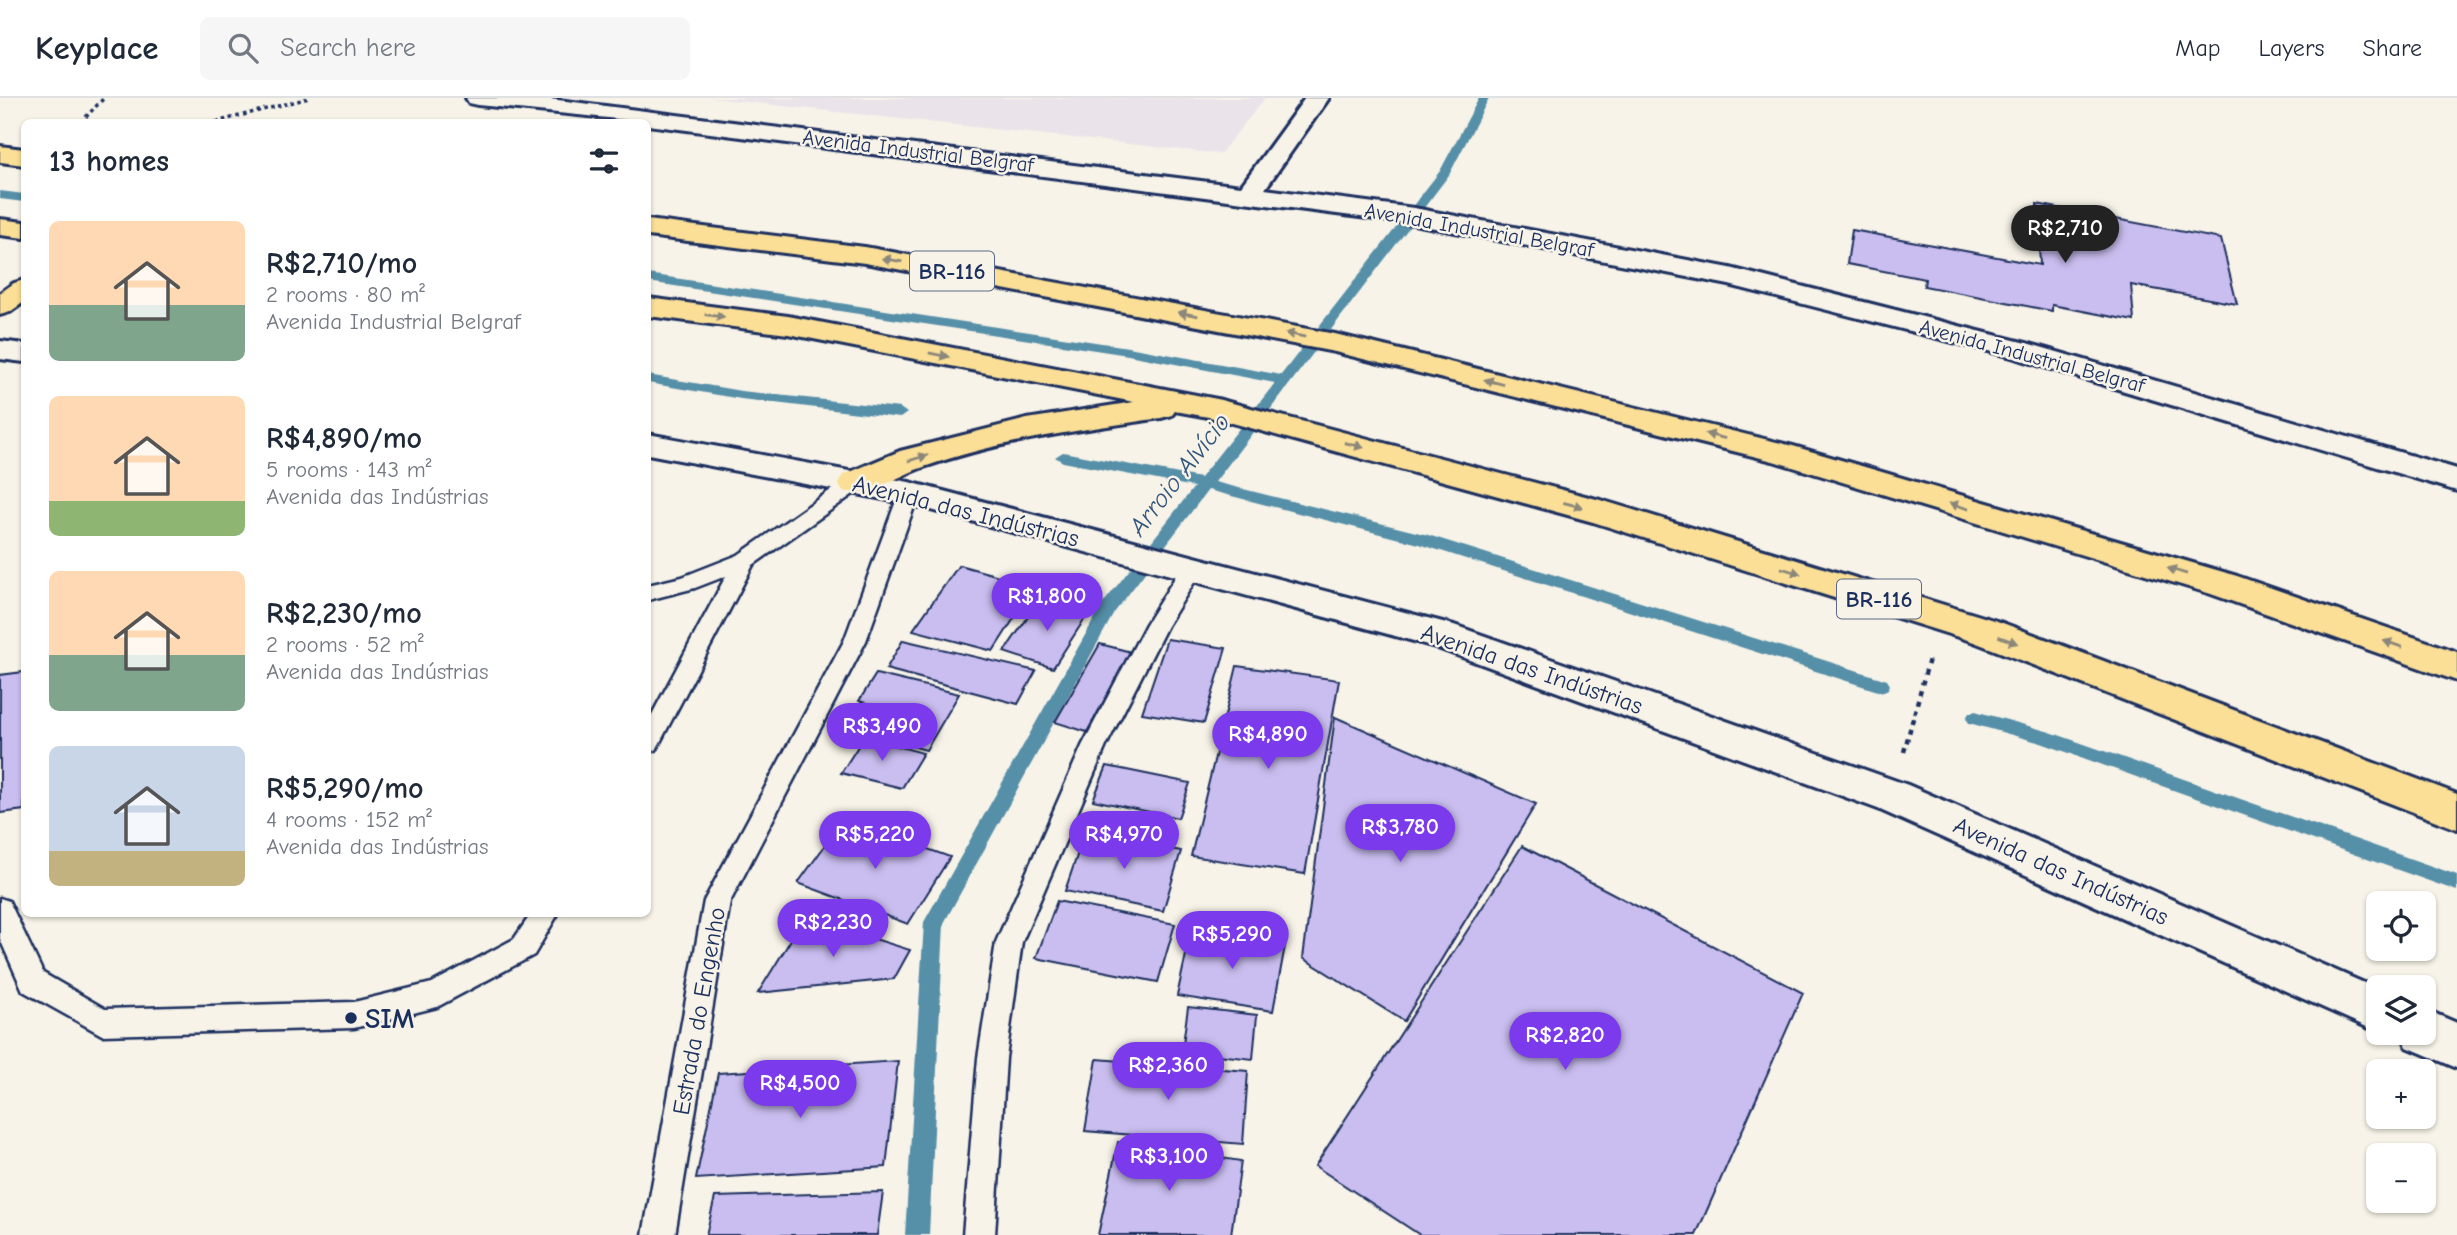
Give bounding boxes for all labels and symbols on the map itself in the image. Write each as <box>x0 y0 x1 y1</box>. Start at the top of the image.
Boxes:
street label: Avenida Industrial Belgraf <box>801 125 1036 177</box>
street label: Avenida Industrial Belgraf <box>1363 198 1597 262</box>
pin: R$2,710 <box>2000 206 2130 265</box>
road number: BR-116 <box>910 252 994 290</box>
one-way arrow <box>881 255 903 266</box>
one-way arrow <box>1177 308 1199 319</box>
one-way arrow <box>704 310 726 321</box>
street label: Avenida Industrial Belgraf <box>1917 314 2148 398</box>
one-way arrow <box>1284 329 1306 340</box>
one-way arrow <box>928 349 950 360</box>
one-way arrow <box>1483 376 1505 387</box>
water label: Arroio Alvício <box>1122 408 1237 543</box>
one-way arrow <box>1703 430 1725 441</box>
one-way arrow <box>1344 440 1365 450</box>
one-way arrow <box>908 452 929 463</box>
street label: Avenida das Indústrias <box>850 469 1082 553</box>
one-way arrow <box>1563 500 1584 510</box>
one-way arrow <box>1949 500 1970 510</box>
one-way arrow <box>2167 565 2188 575</box>
one-way arrow <box>1781 567 1802 577</box>
pin: R$1,800 <box>982 574 1112 633</box>
road number: BR-116 <box>1837 579 1921 618</box>
street label: Avenida das Indústrias <box>1418 618 1646 720</box>
one-way arrow <box>1997 635 2018 646</box>
one-way arrow <box>2382 638 2403 649</box>
pin: R$3,490 <box>817 704 947 763</box>
pin: R$4,890 <box>1203 712 1333 771</box>
pin: R$3,780 <box>1335 804 1465 864</box>
street label: Avenida das Indústrias <box>1949 811 2173 931</box>
pin: R$5,220 <box>810 812 940 871</box>
pin: R$4,970 <box>1059 812 1189 871</box>
pin: R$2,230 <box>768 900 898 959</box>
street label: Estrada do Engenho <box>667 905 731 1117</box>
pin: R$5,290 <box>1167 912 1297 971</box>
place label: SIM <box>365 1003 414 1035</box>
marker: SIM <box>343 1010 359 1026</box>
pin: R$2,820 <box>1500 1012 1630 1072</box>
pin: R$2,360 <box>1103 1042 1233 1102</box>
pin: R$4,500 <box>735 1060 865 1120</box>
pin: R$3,100 <box>1104 1134 1234 1193</box>

